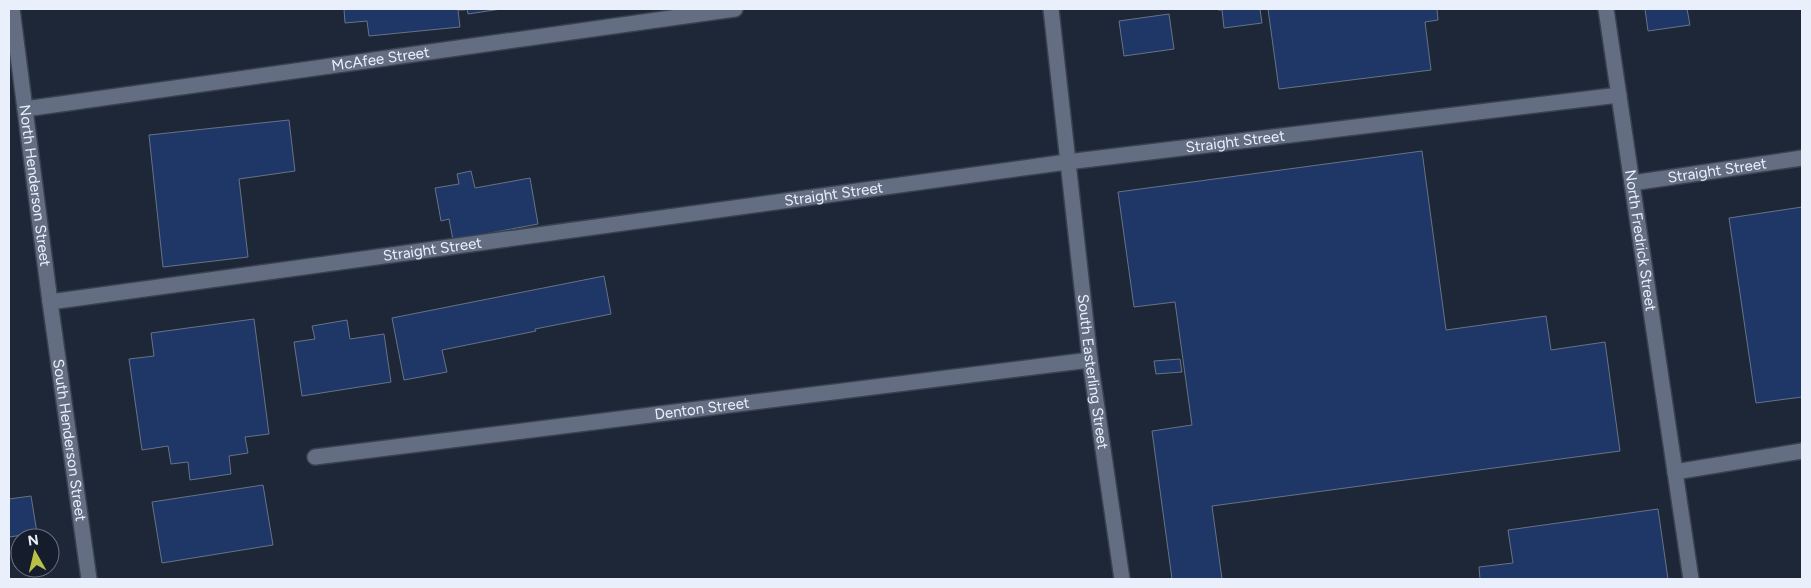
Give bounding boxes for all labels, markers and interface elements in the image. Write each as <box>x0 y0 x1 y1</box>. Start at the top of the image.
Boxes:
street label: McAfee Street <box>330 43 431 75</box>
street label: North Henderson Street <box>15 104 54 268</box>
street label: Straight Street <box>1185 127 1286 157</box>
street label: Straight Street <box>1666 154 1768 187</box>
street label: North Fredrick Street <box>1621 168 1660 313</box>
street label: Straight Street <box>783 178 885 210</box>
street label: Straight Street <box>382 234 483 265</box>
street label: South Easterling Street <box>1074 293 1112 451</box>
street label: South Henderson Street <box>49 358 90 523</box>
street label: Denton Street <box>654 394 751 423</box>
north arrow <box>10 528 60 578</box>
text: N <box>27 531 40 550</box>

